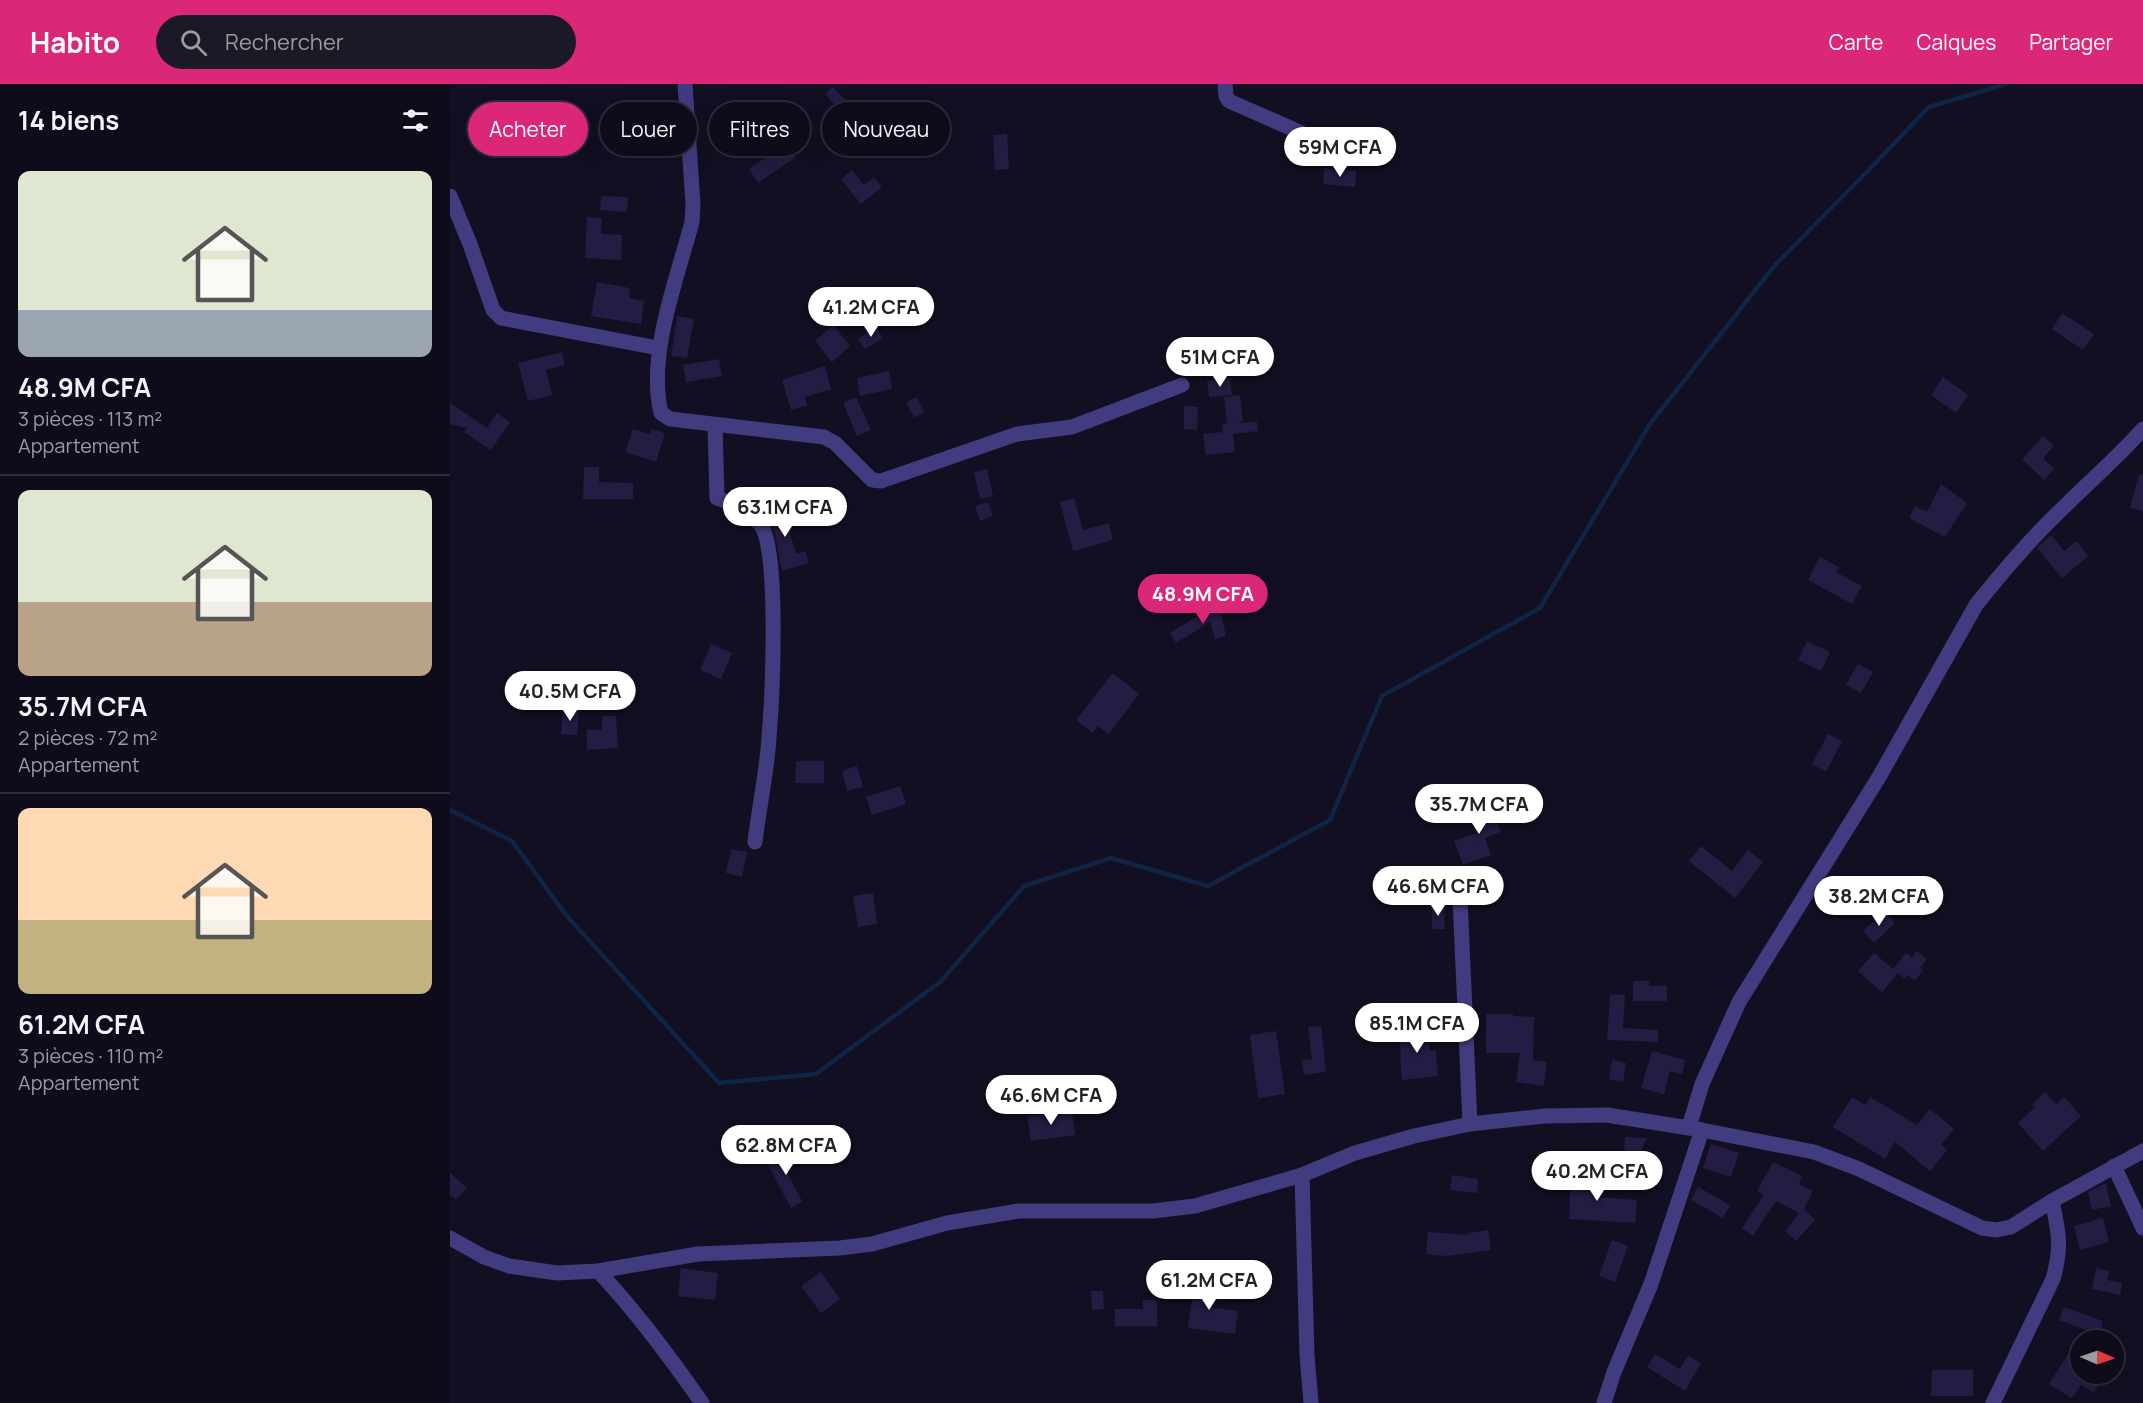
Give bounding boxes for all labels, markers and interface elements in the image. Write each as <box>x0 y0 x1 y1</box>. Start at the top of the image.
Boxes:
search box <box>156 15 576 69</box>
text: Habito <box>30 23 120 61</box>
icon: search <box>177 26 210 59</box>
text: Rechercher <box>225 27 344 57</box>
text: Carte <box>1829 28 1883 56</box>
text: Calques <box>1916 28 1996 56</box>
text: Partager <box>2029 28 2113 56</box>
text: 14 biens <box>18 102 119 138</box>
chip: Acheter <box>468 102 588 156</box>
chip: Louer <box>600 102 697 156</box>
chip: Filtres <box>709 102 810 156</box>
chip: Nouveau <box>822 102 950 156</box>
icon: filters <box>399 104 432 137</box>
pin: 59M CFA <box>1285 127 1395 178</box>
text: 59M CFA <box>1298 133 1382 160</box>
icon: home <box>171 210 279 318</box>
pin: 41.2M CFA <box>802 287 940 338</box>
text: 41.2M CFA <box>822 293 920 320</box>
pin: 51M CFA <box>1165 337 1275 388</box>
text: 51M CFA <box>1180 343 1260 370</box>
text: 48.9M CFA <box>18 369 151 405</box>
text: 3 pièces · 113 m² <box>18 405 162 432</box>
text: Appartement <box>18 432 140 459</box>
pin: 63.1M CFA <box>716 487 854 538</box>
text: 63.1M CFA <box>737 493 833 520</box>
icon: home <box>171 529 279 637</box>
pin: 48.9M CFA <box>1134 574 1272 625</box>
text: 48.9M CFA <box>1152 580 1254 607</box>
pin: 40.5M CFA <box>501 671 639 722</box>
text: 40.5M CFA <box>519 677 621 704</box>
text: 35.7M CFA <box>18 688 148 724</box>
text: 2 pièces · 72 m² <box>18 724 158 751</box>
text: Appartement <box>18 751 140 778</box>
pin: 35.7M CFA <box>1410 784 1548 835</box>
text: 35.7M CFA <box>1429 790 1529 817</box>
icon: home <box>171 847 279 955</box>
pin: 46.6M CFA <box>1369 866 1507 917</box>
text: 46.6M CFA <box>1387 872 1489 899</box>
pin: 38.2M CFA <box>1810 876 1948 927</box>
text: 38.2M CFA <box>1828 882 1930 909</box>
pin: 85.1M CFA <box>1348 1003 1486 1054</box>
text: 61.2M CFA <box>18 1006 145 1042</box>
text: 85.1M CFA <box>1369 1009 1465 1036</box>
text: 3 pièces · 110 m² <box>18 1042 164 1069</box>
text: Appartement <box>18 1069 140 1096</box>
pin: 46.6M CFA <box>982 1075 1120 1126</box>
text: 46.6M CFA <box>1000 1081 1102 1108</box>
pin: 62.8M CFA <box>717 1125 855 1176</box>
text: 62.8M CFA <box>735 1131 837 1158</box>
pin: 40.2M CFA <box>1528 1151 1666 1202</box>
text: 40.2M CFA <box>1546 1157 1648 1184</box>
pin: 61.2M CFA <box>1140 1260 1278 1311</box>
text: 61.2M CFA <box>1160 1266 1258 1293</box>
north arrow <box>2070 1330 2124 1384</box>
map controls <box>2070 1330 2124 1384</box>

